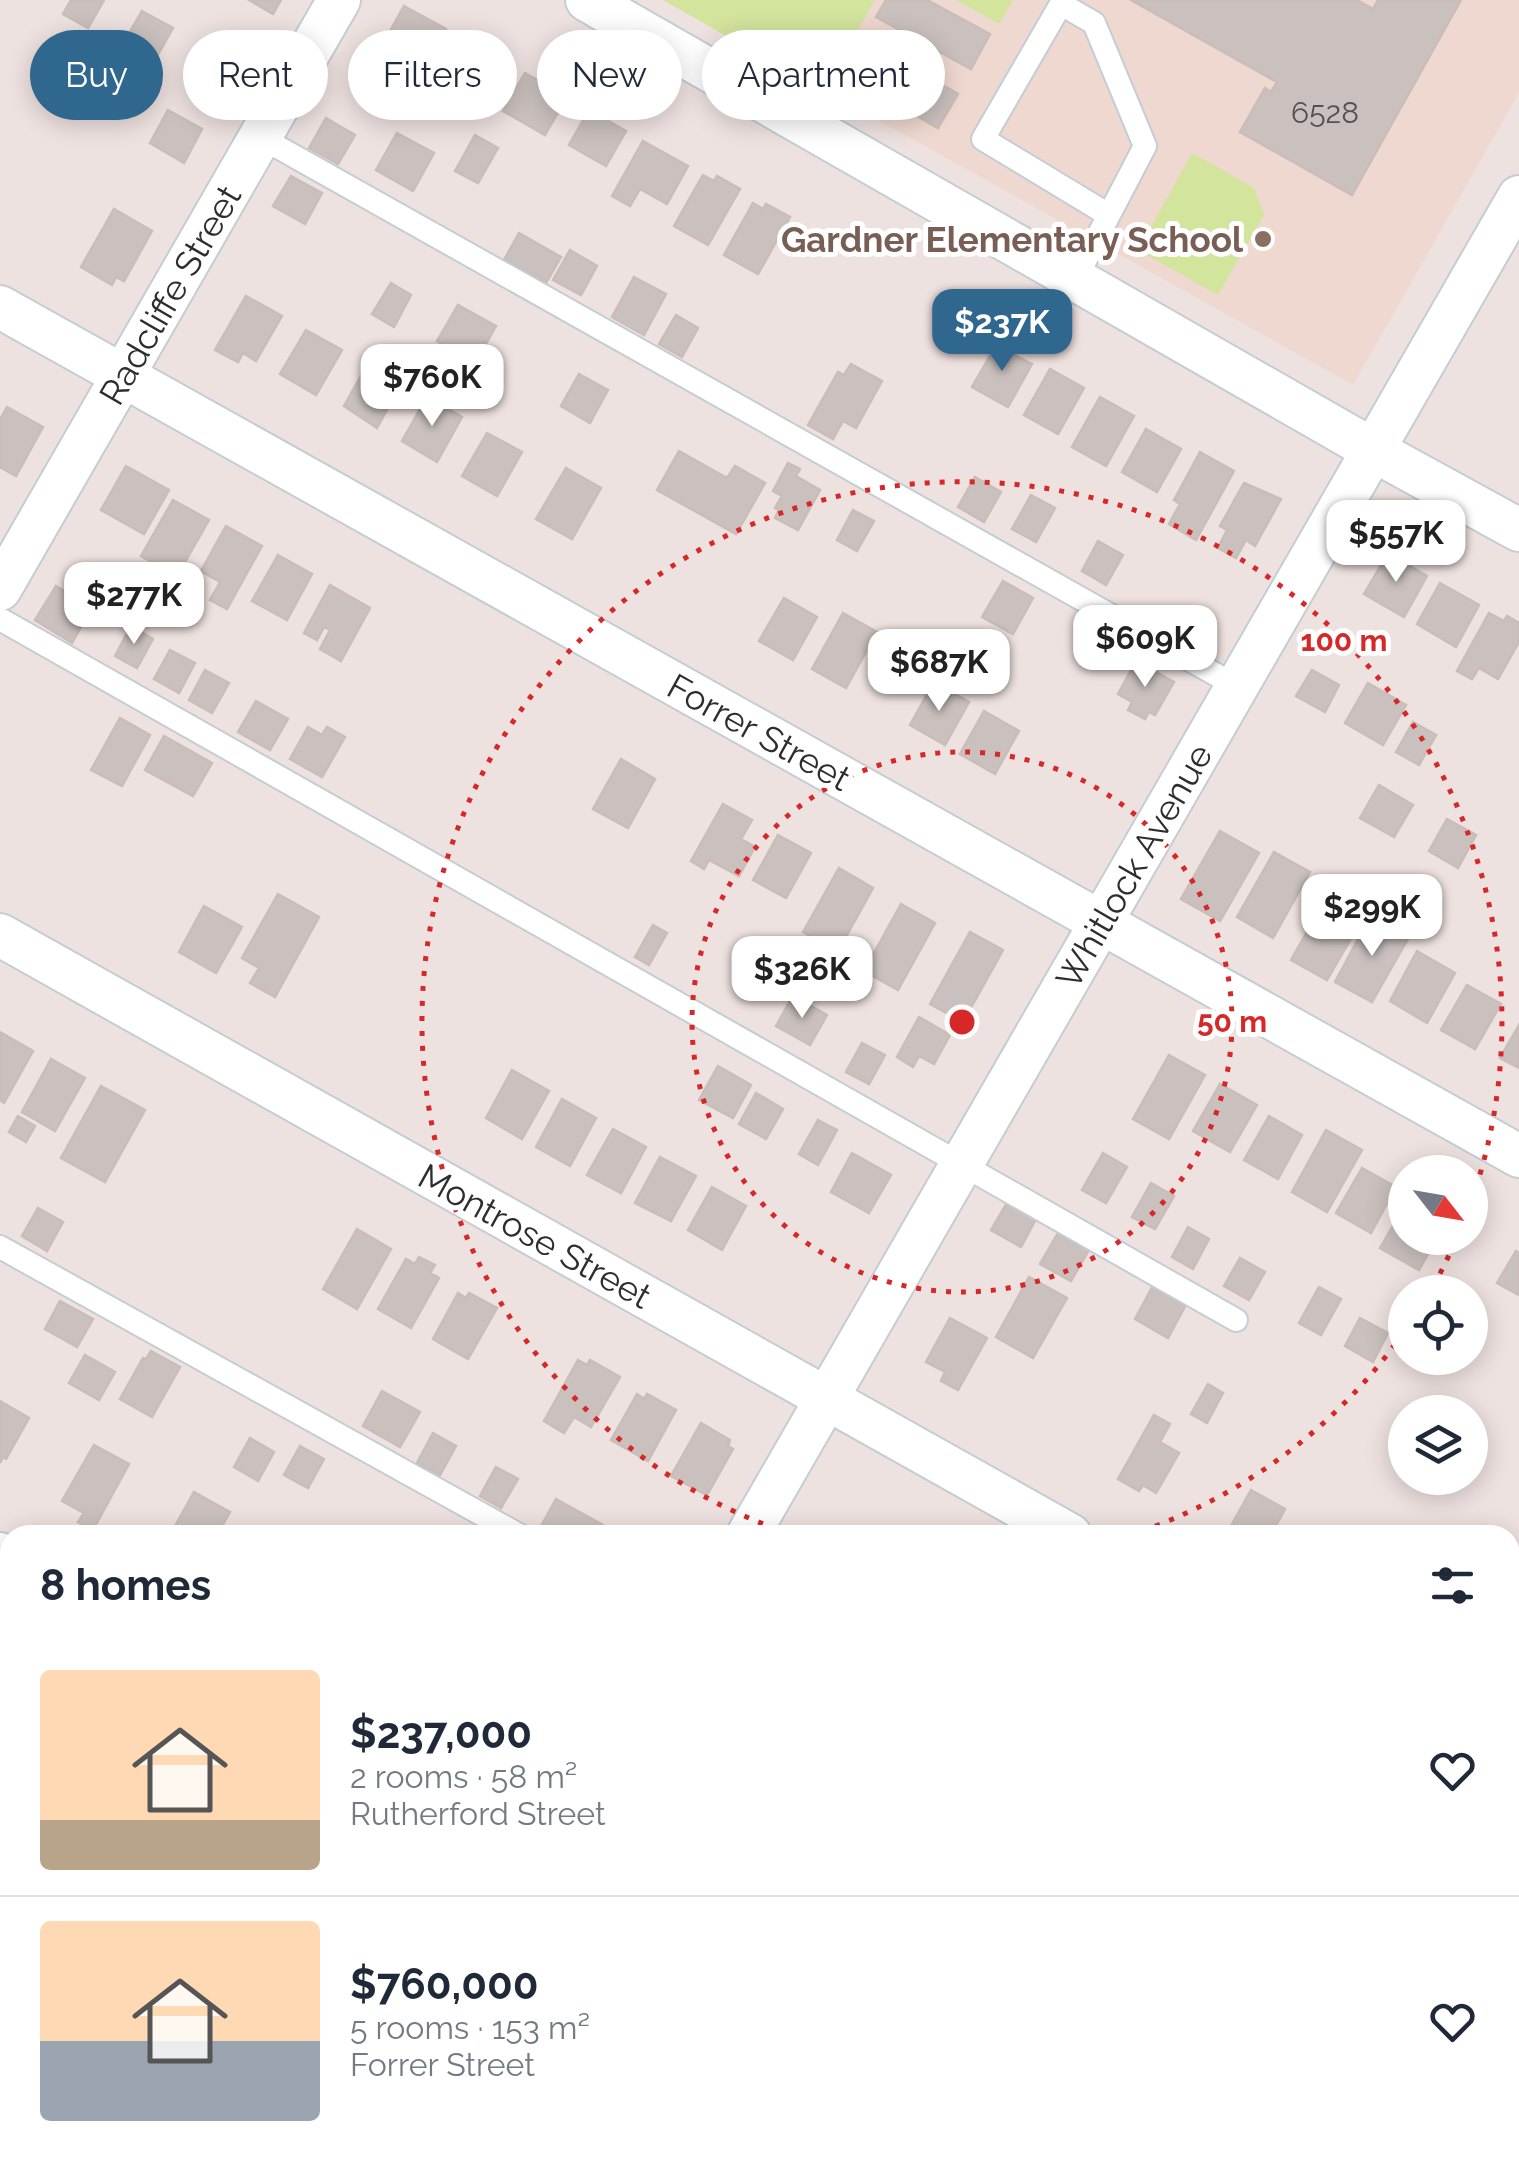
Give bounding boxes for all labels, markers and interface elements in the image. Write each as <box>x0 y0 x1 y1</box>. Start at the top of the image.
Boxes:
chip: Buy <box>30 30 163 120</box>
chip: Rent <box>183 30 328 120</box>
chip: Filters <box>348 30 517 120</box>
chip: New <box>537 30 682 120</box>
chip: Apartment <box>702 30 945 120</box>
house number: 6528 <box>1291 95 1359 130</box>
street label: Radcliffe Street <box>91 178 249 412</box>
place label: Gardner Elementary School <box>781 219 1244 260</box>
marker: Gardner Elementary School <box>1252 228 1274 250</box>
pin: $237K <box>932 289 1072 374</box>
text: $237K <box>954 303 1050 340</box>
pin: $760K <box>362 344 502 429</box>
text: $760K <box>383 358 481 395</box>
pin: $557K <box>1326 500 1466 585</box>
text: $557K <box>1348 514 1444 551</box>
pin: $277K <box>64 562 204 647</box>
text: $277K <box>86 576 182 613</box>
pin: $609K <box>1075 605 1215 690</box>
text: $609K <box>1095 619 1195 656</box>
text: 100 m <box>1301 623 1387 658</box>
pin: $687K <box>869 629 1009 714</box>
text: $687K <box>890 643 988 680</box>
street label: Forrer Street <box>661 665 858 799</box>
street label: Whitlock Avenue <box>1047 737 1221 995</box>
pin: $299K <box>1302 874 1442 959</box>
text: $299K <box>1323 888 1421 925</box>
pin: $326K <box>732 936 872 1021</box>
text: $326K <box>754 950 850 987</box>
centre of rings <box>944 1004 980 1040</box>
text: 50 m <box>1197 1004 1267 1039</box>
street label: Montrose Street <box>412 1155 658 1317</box>
north arrow <box>1388 1155 1488 1255</box>
map controls <box>1388 1155 1488 1495</box>
button: locate <box>1388 1275 1488 1375</box>
button: layers <box>1388 1395 1488 1495</box>
icon: filters <box>1425 1558 1480 1613</box>
text: 8 homes <box>40 1561 211 1610</box>
text: $237,000 <box>350 1709 532 1758</box>
icon: home <box>120 1710 240 1830</box>
icon: heart <box>1425 1743 1480 1798</box>
text: 2 rooms · 58 m² <box>350 1758 577 1795</box>
text: Rutherford Street <box>350 1795 606 1832</box>
text: $760,000 <box>350 1960 539 2009</box>
icon: home <box>120 1961 240 2081</box>
icon: heart <box>1425 1994 1480 2049</box>
text: 5 rooms · 153 m² <box>350 2009 590 2046</box>
text: Forrer Street <box>350 2046 535 2083</box>

